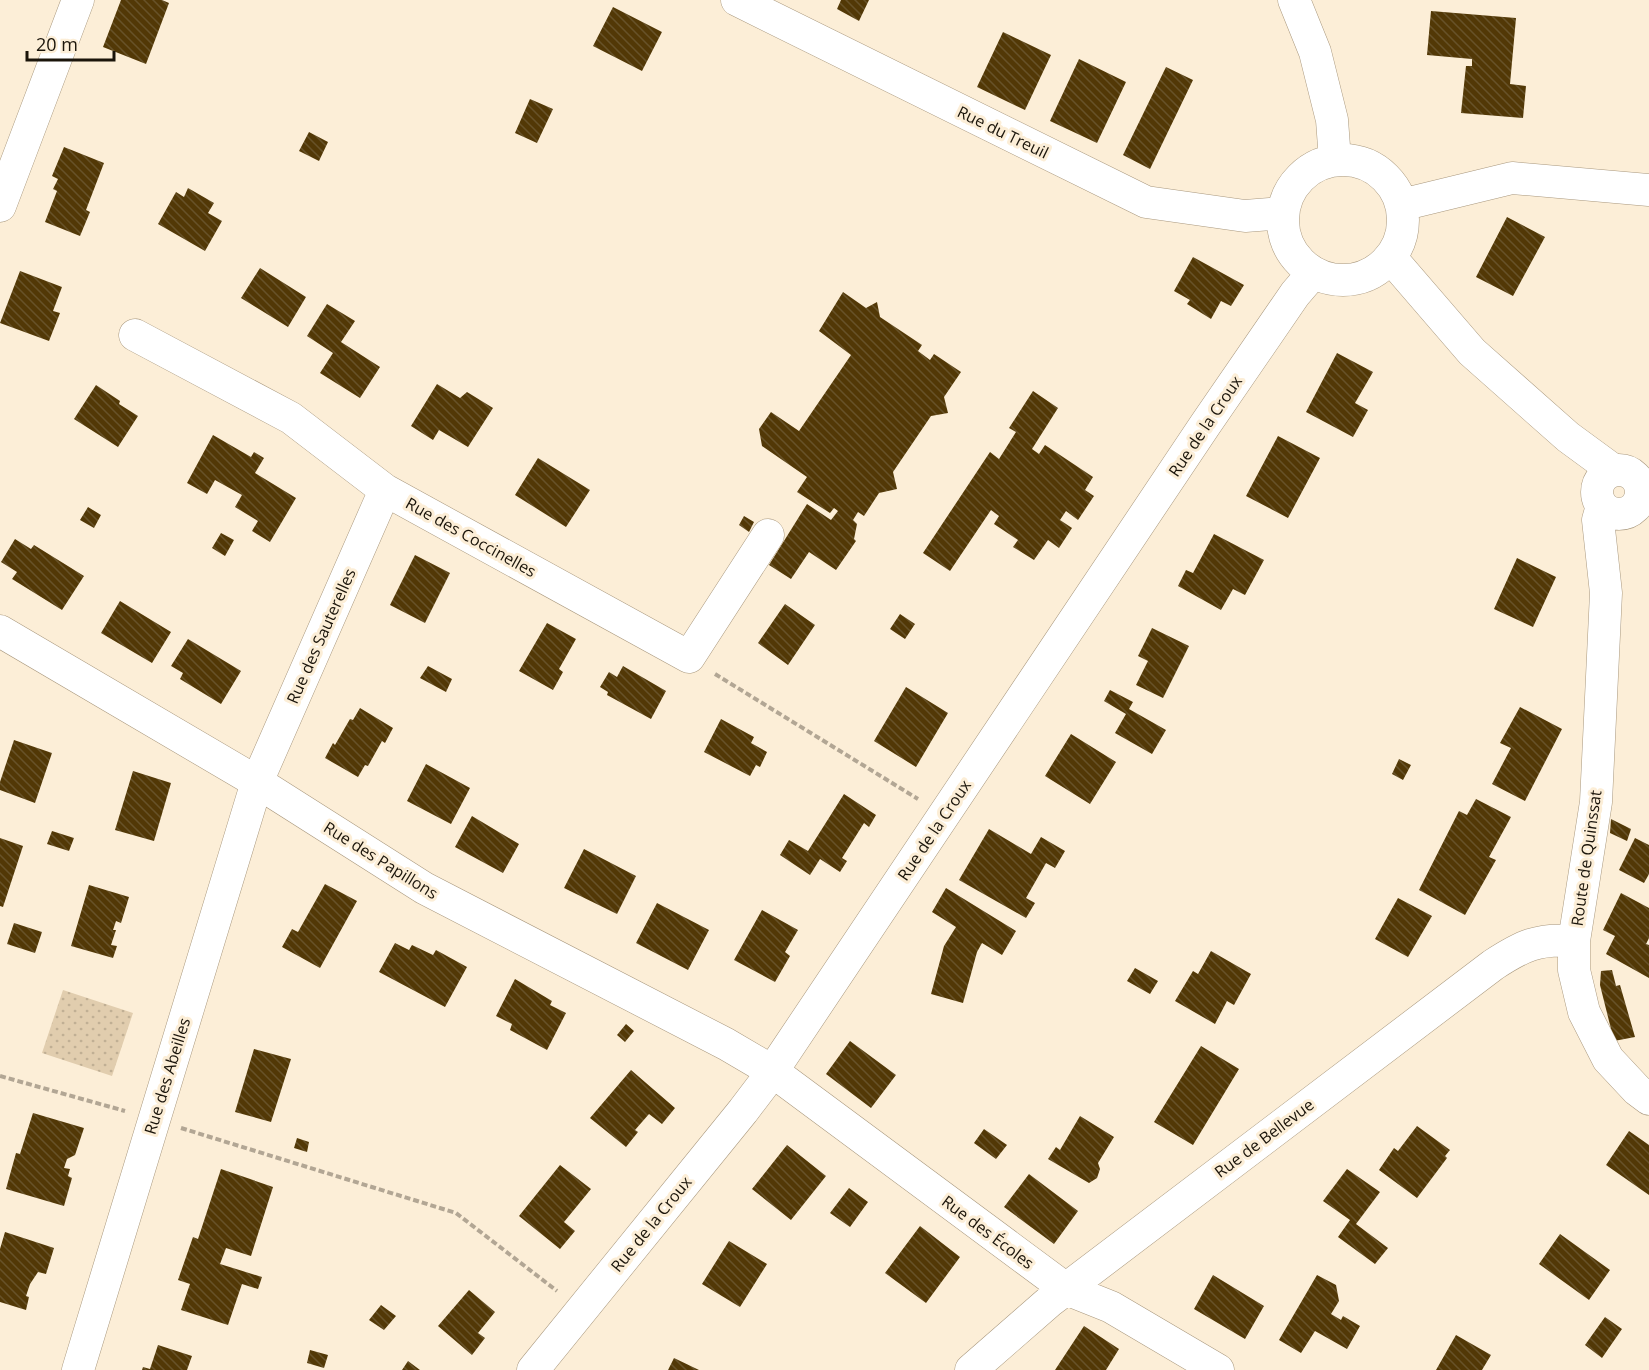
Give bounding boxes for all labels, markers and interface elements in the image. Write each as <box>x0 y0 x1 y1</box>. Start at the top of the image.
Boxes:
scale bar <box>27 24 114 62</box>
text: 20 m <box>36 32 78 56</box>
street label: Rue du Treuil <box>954 100 1052 164</box>
street label: Rue de la Croux <box>1163 371 1247 481</box>
street label: Rue des Coccinelles <box>402 492 540 582</box>
street label: Rue des Sauterelles <box>281 565 361 707</box>
street label: Rue de la Croux <box>892 775 976 885</box>
street label: Route de Quinssat <box>1566 788 1606 927</box>
street label: Rue des Papillons <box>320 816 442 904</box>
street label: Rue des Abeilles <box>139 1015 195 1137</box>
street label: Rue de Bellevue <box>1210 1093 1318 1183</box>
street label: Rue de la Croux <box>606 1171 697 1276</box>
street label: Rue des Écoles <box>937 1190 1039 1274</box>

